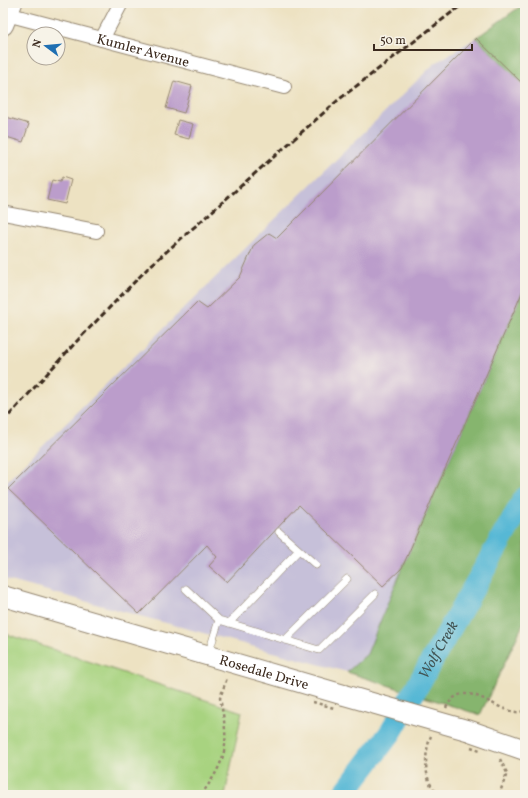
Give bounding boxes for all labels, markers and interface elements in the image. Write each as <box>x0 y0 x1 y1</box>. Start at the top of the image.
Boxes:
north arrow <box>26 26 66 66</box>
scale bar <box>374 26 472 52</box>
street label: Kumler Avenue <box>94 30 192 73</box>
text: 50 m <box>380 33 406 49</box>
text: N <box>30 38 46 50</box>
water label: Wolf Creek <box>414 618 464 683</box>
street label: Rosedale Drive <box>217 651 311 695</box>

